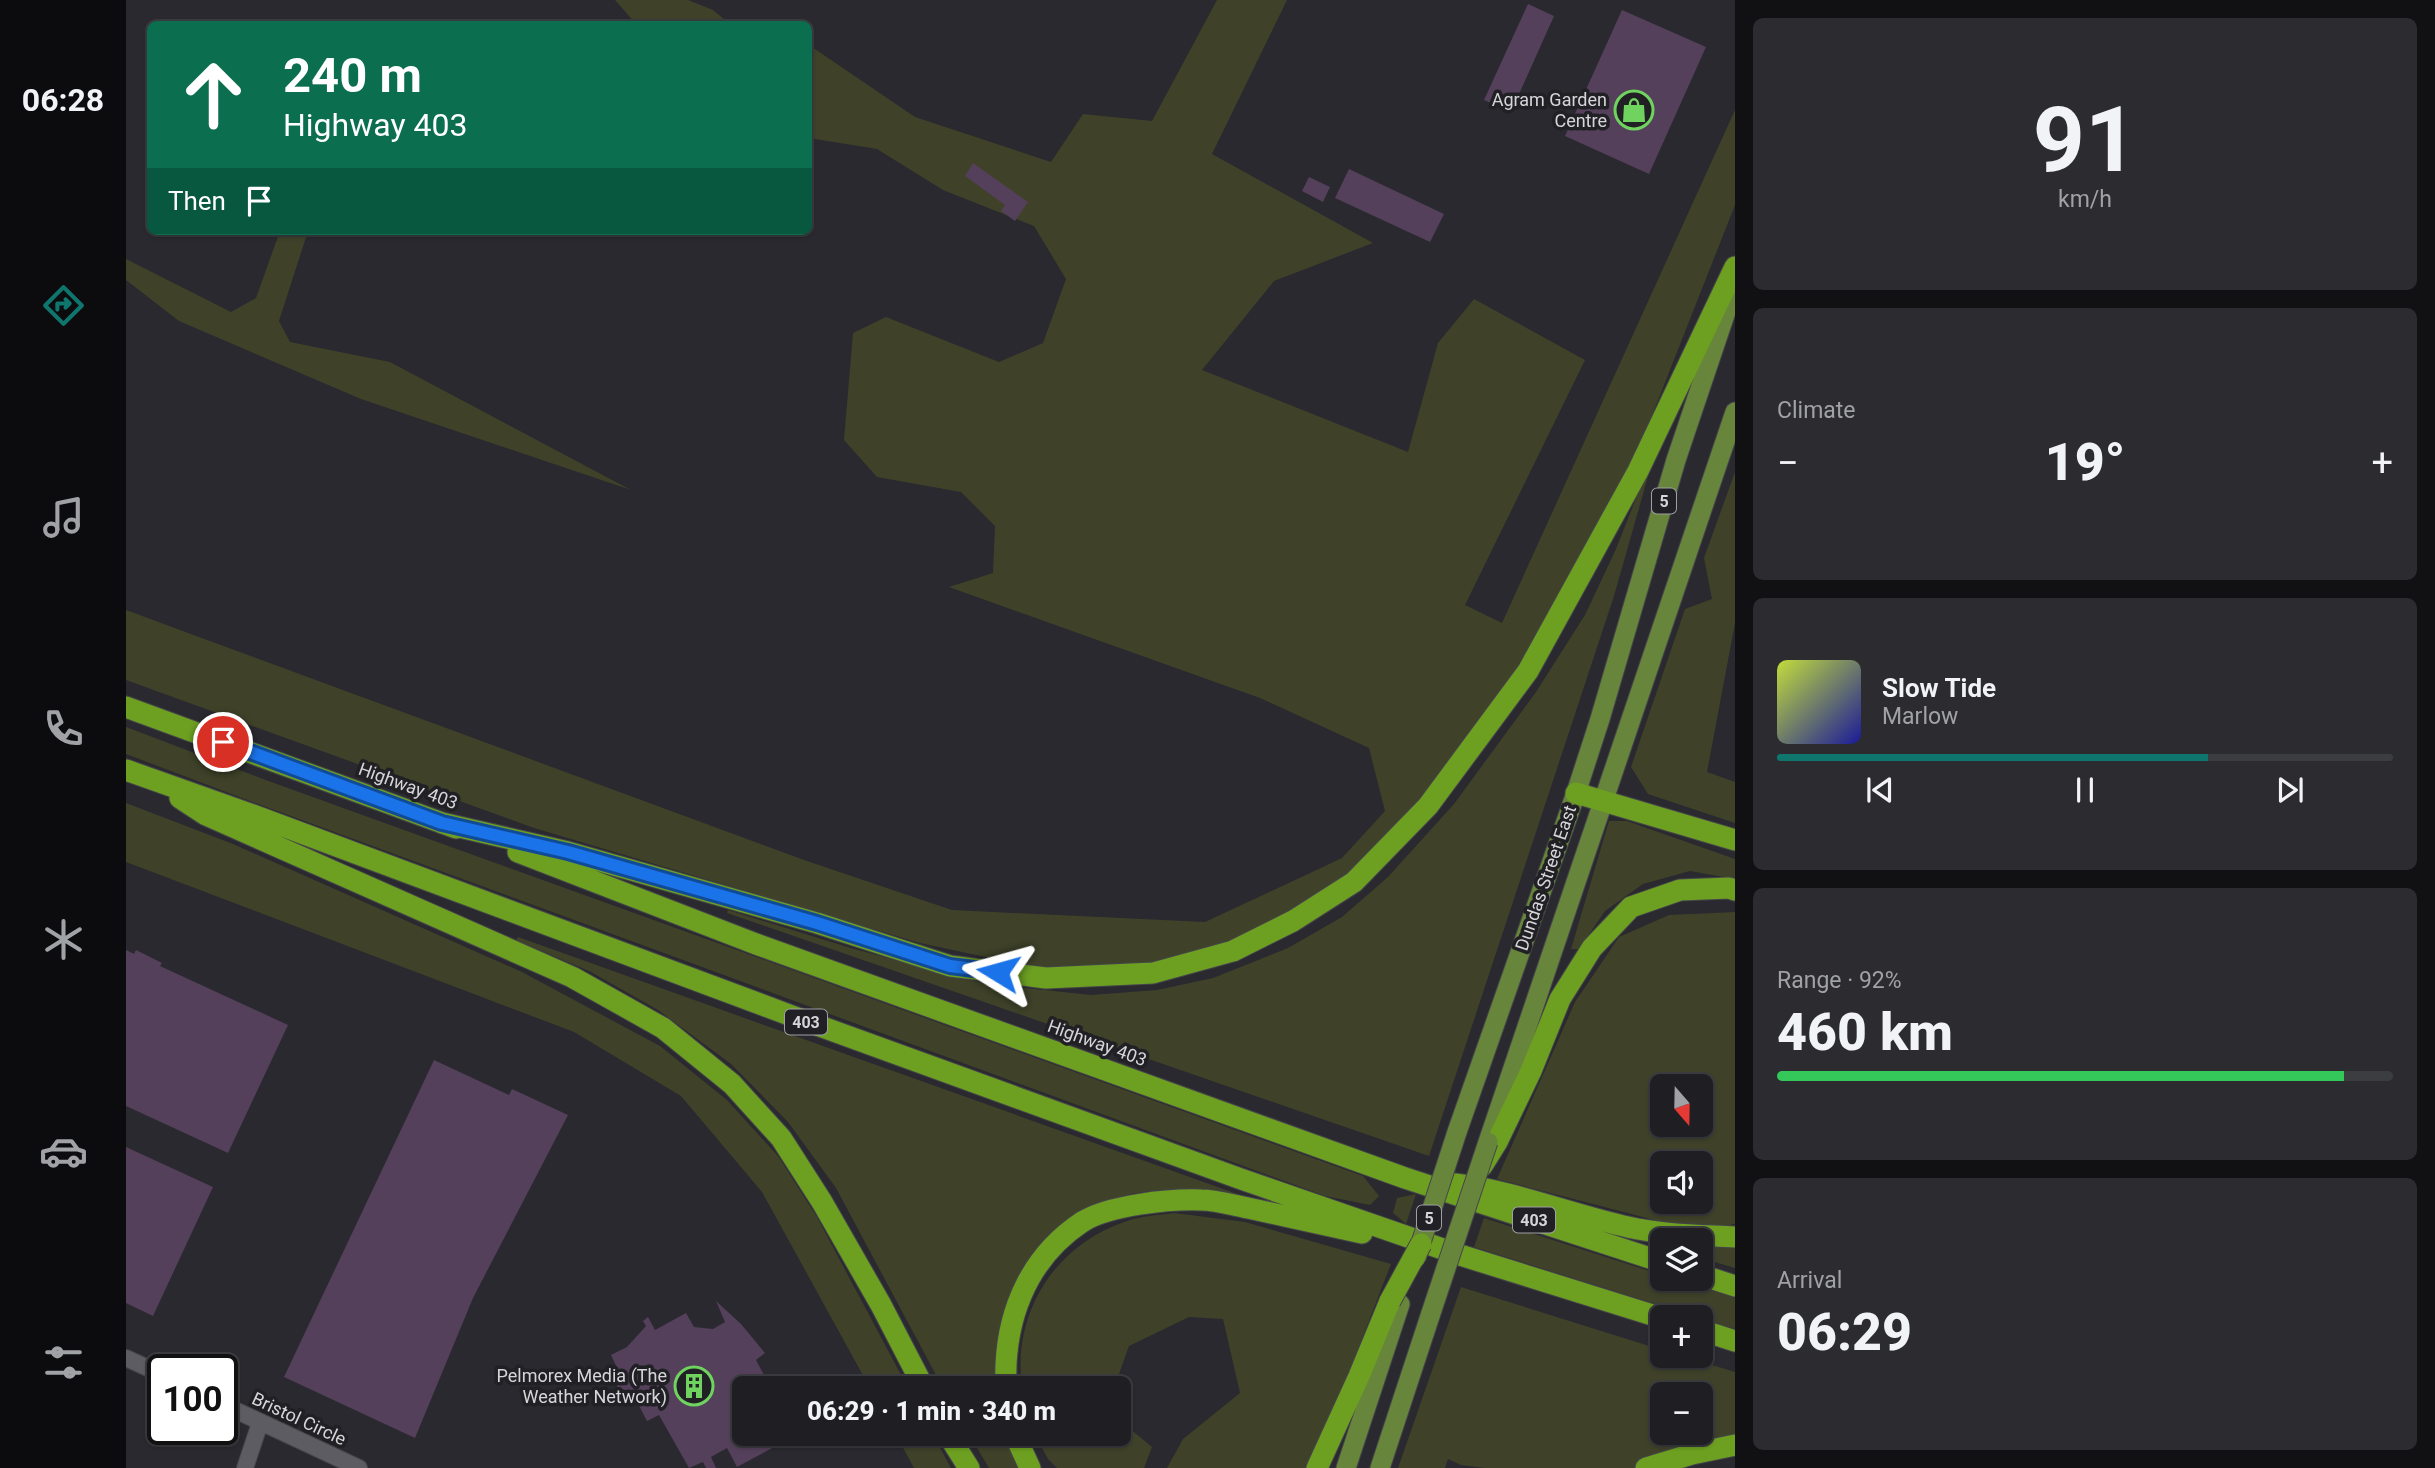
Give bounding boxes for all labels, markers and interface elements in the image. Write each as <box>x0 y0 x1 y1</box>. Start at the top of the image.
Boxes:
text: 240 m <box>283 47 422 104</box>
icon: ahead <box>168 49 259 140</box>
text: 06:28 <box>22 81 104 119</box>
text: 91 <box>2033 87 2137 193</box>
place label: Agram Garden Centre <box>1492 89 1607 131</box>
shop icon: Agram Garden Centre <box>1613 89 1655 131</box>
text: Highway 403 <box>283 106 467 144</box>
icon: arrive <box>240 182 278 220</box>
text: Then <box>168 186 226 216</box>
text: km/h <box>2058 186 2112 213</box>
icon: directions <box>39 281 88 330</box>
text: Climate <box>1777 397 1856 424</box>
text: 19° <box>2045 432 2125 493</box>
text: − <box>1777 441 1799 485</box>
text: + <box>2371 441 2393 485</box>
road number: 5 <box>1652 488 1676 514</box>
icon: music <box>39 493 88 542</box>
text: Slow Tide <box>1882 673 1996 703</box>
text: Marlow <box>1882 703 1958 730</box>
icon: phone <box>39 704 88 753</box>
pin <box>193 712 253 772</box>
icon: arrive <box>204 723 242 761</box>
street label: Highway 403 <box>356 758 461 813</box>
icon: previous <box>1861 771 1899 809</box>
icon: pause <box>2066 771 2104 809</box>
icon: next <box>2271 771 2309 809</box>
street label: Dundas Street East <box>1511 802 1580 953</box>
icon: climate <box>39 915 88 964</box>
position arrow <box>961 935 1035 1009</box>
text: Range · 92% <box>1777 967 1902 994</box>
text: 460 km <box>1777 1002 1953 1063</box>
road number: 403 <box>785 1010 827 1034</box>
street label: Highway 403 <box>1045 1015 1150 1070</box>
north arrow <box>1650 1074 1713 1138</box>
map controls <box>1650 1074 1713 1445</box>
icon: car <box>39 1127 88 1176</box>
button: sound <box>1650 1151 1713 1214</box>
road number: 5 <box>1417 1206 1441 1230</box>
road number: 403 <box>1513 1208 1555 1232</box>
button: layers <box>1650 1228 1713 1291</box>
text: Arrival <box>1777 1267 1842 1294</box>
text: 06:29 <box>1777 1302 1912 1363</box>
button: + <box>1650 1305 1713 1368</box>
icon: filters <box>39 1338 88 1387</box>
speed limit sign: 100 <box>147 1354 238 1445</box>
place label: Pelmorex Media (The Weather Network) <box>497 1365 667 1408</box>
building icon: Pelmorex Media (The Weather Network) <box>673 1365 715 1407</box>
button: − <box>1650 1382 1713 1445</box>
street label: Bristol Circle <box>249 1388 349 1449</box>
text: 06:29 · 1 min · 340 m <box>807 1396 1056 1426</box>

